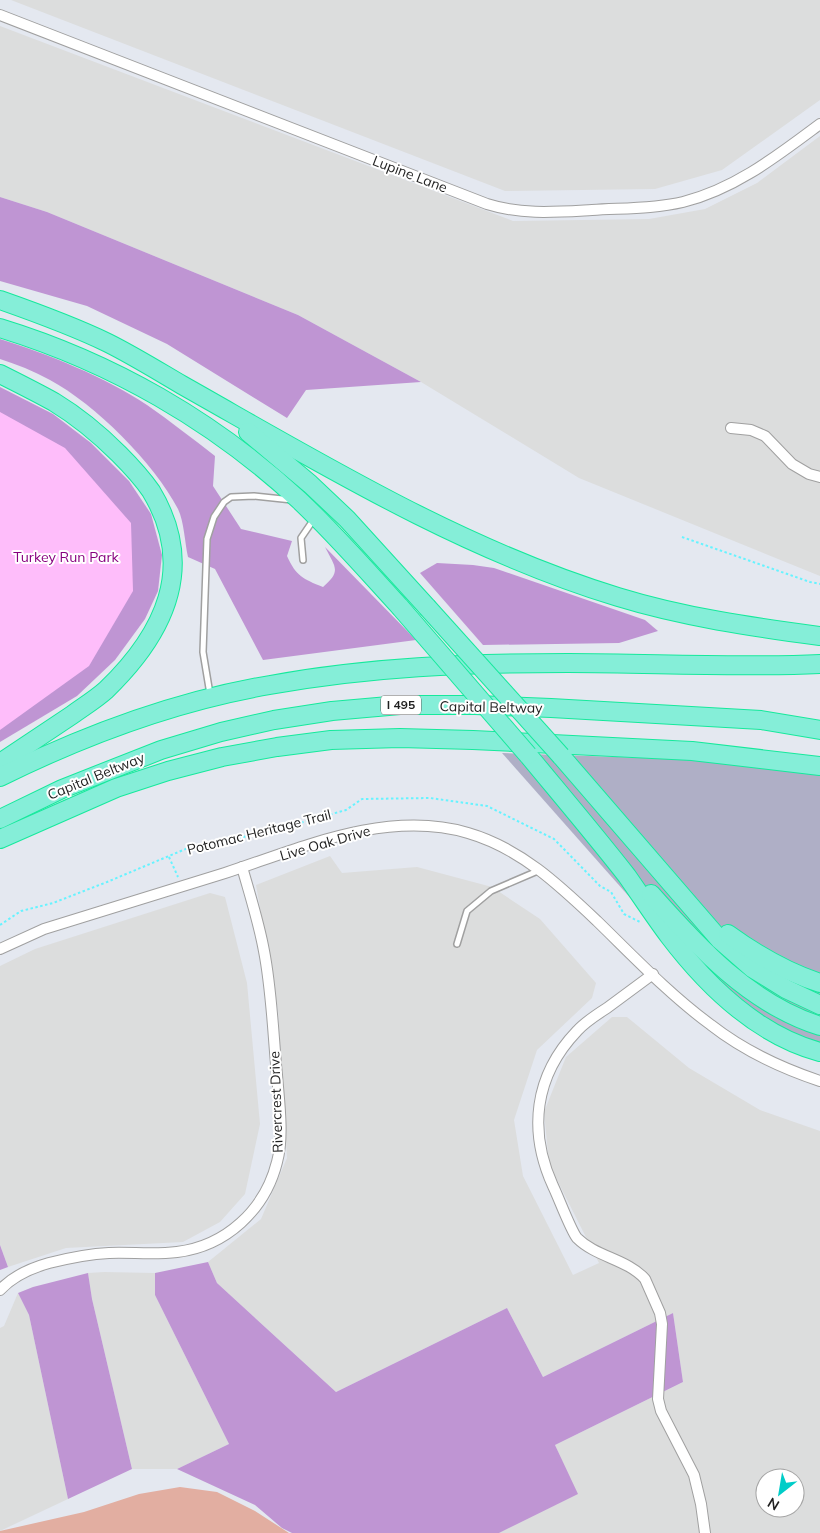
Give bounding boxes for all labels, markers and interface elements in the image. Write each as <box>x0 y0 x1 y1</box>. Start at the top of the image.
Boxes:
street label: Lupine Lane <box>370 152 450 196</box>
park label: Turkey Run Park <box>13 548 119 566</box>
road number: I 495 <box>381 696 421 714</box>
street label: Capital Beltway <box>439 697 543 717</box>
street label: Capital Beltway <box>45 748 148 804</box>
street label: Potomac Heritage Trail <box>185 805 333 859</box>
street label: Live Oak Drive <box>278 821 372 865</box>
street label: Rivercrest Drive <box>265 1051 287 1153</box>
north arrow <box>755 1468 805 1518</box>
text: N <box>764 1494 782 1515</box>

